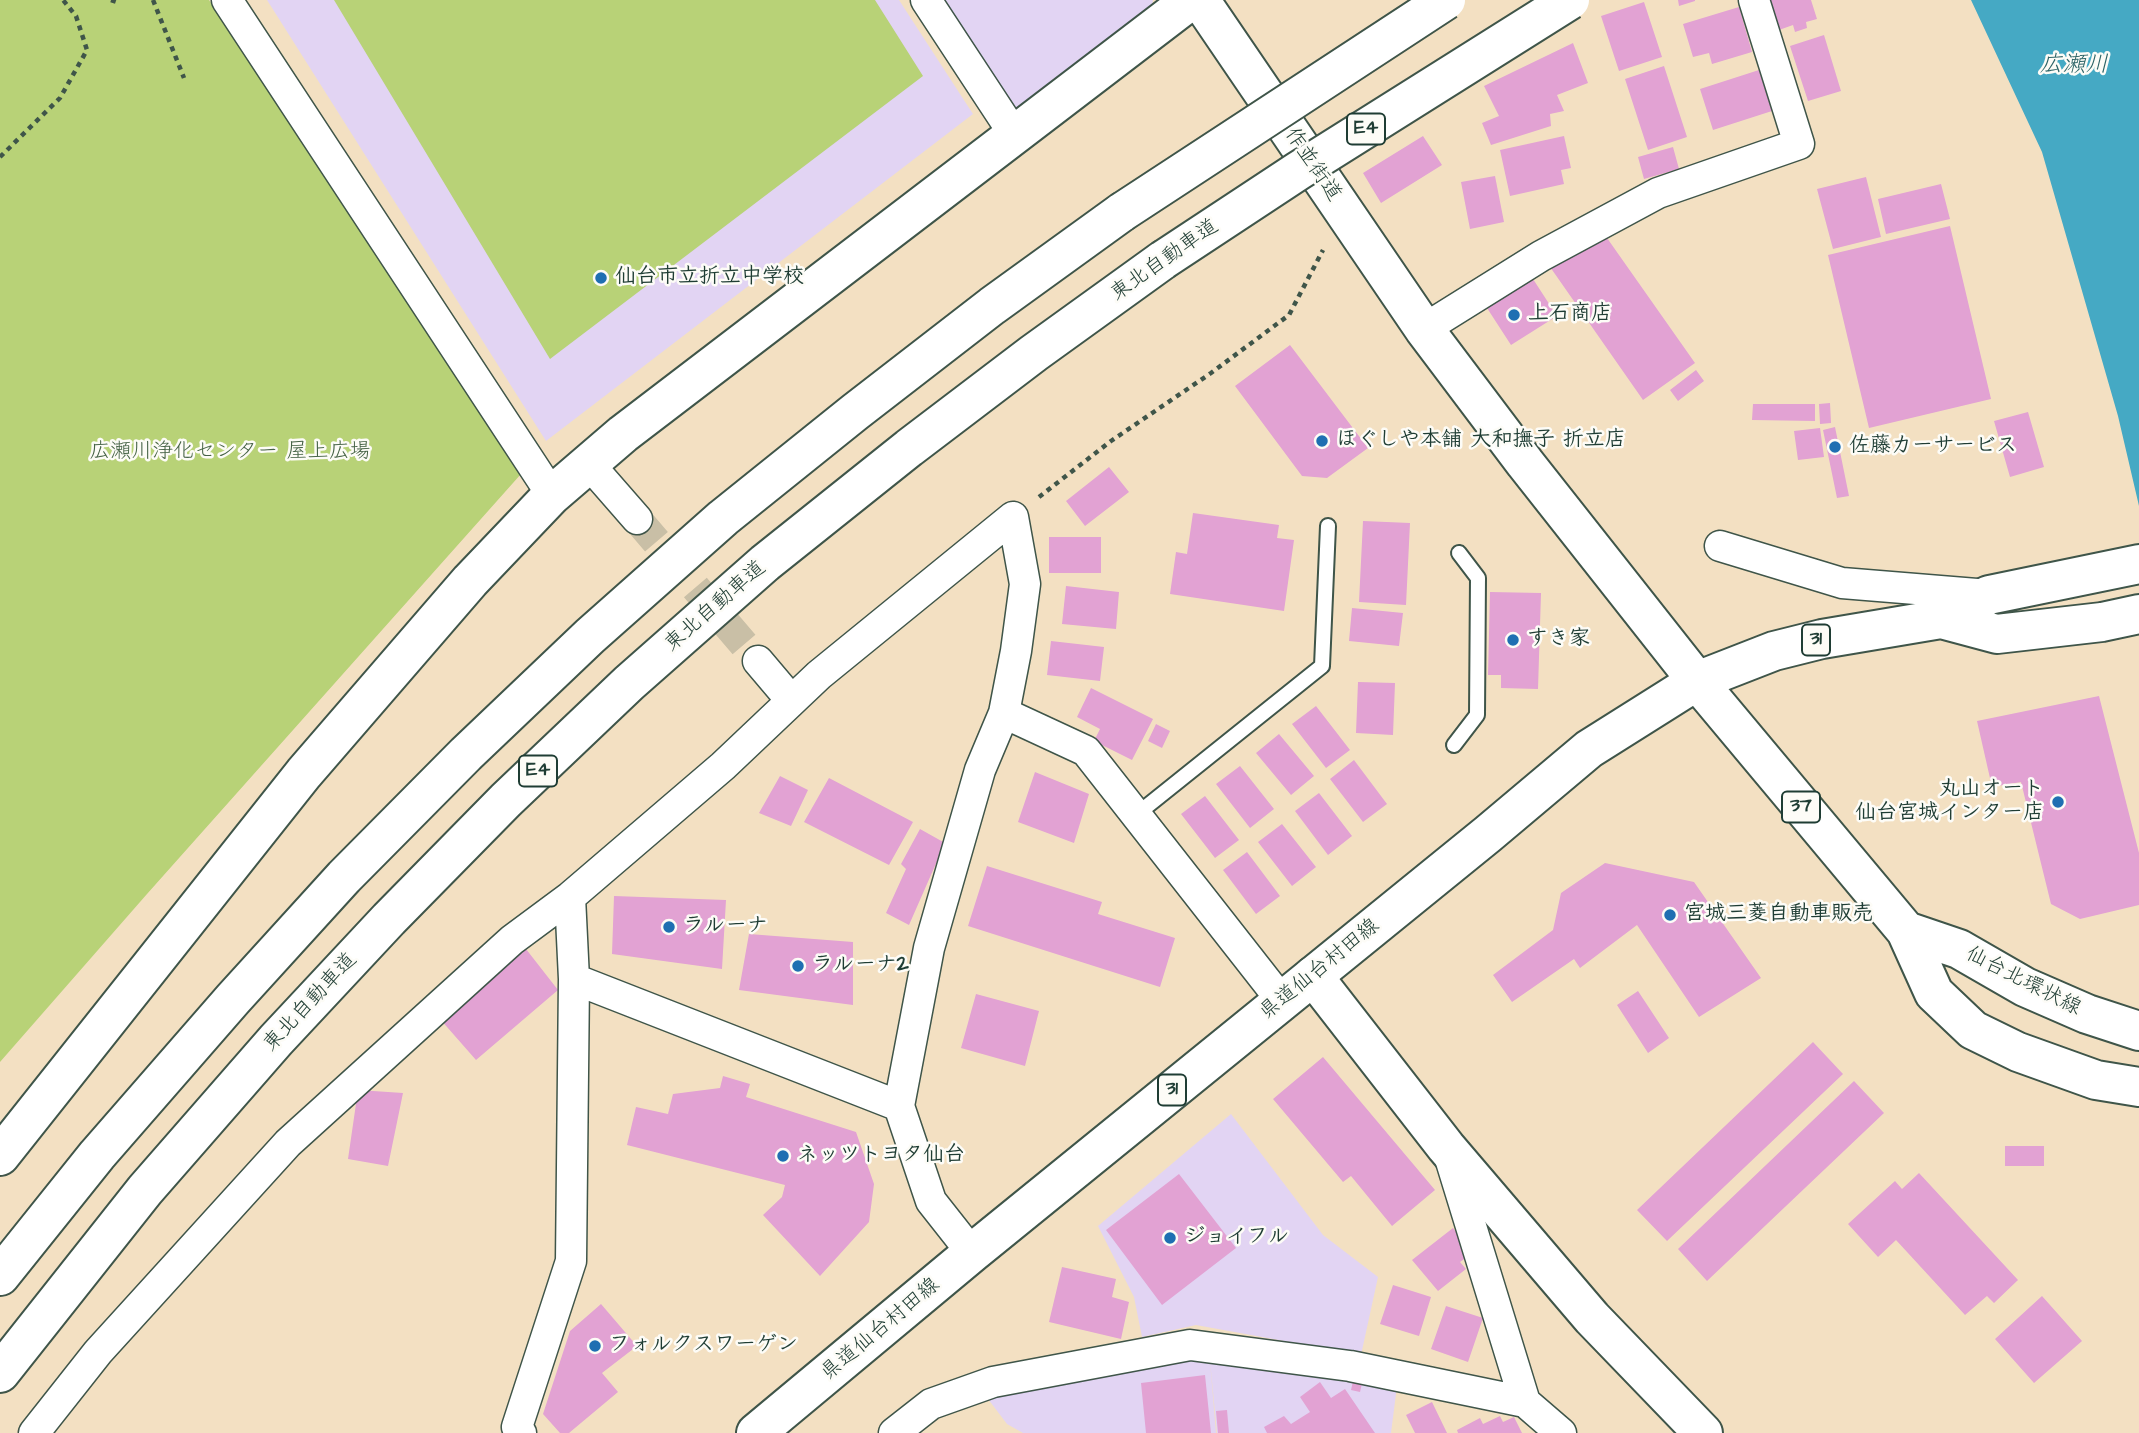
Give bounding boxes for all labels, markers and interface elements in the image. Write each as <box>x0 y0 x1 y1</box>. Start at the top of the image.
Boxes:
water label: 広瀬川 <box>2040 52 2108 80</box>
road number: E4 <box>1347 113 1385 144</box>
street label: 作並街道 <box>1278 123 1346 207</box>
street label: 東北自動車道 <box>1106 215 1224 307</box>
place label: 仙台市立折立中学校 <box>615 265 804 291</box>
marker: 仙台市立折立中学校 <box>593 270 609 286</box>
place label: 上石商店 <box>1528 302 1612 328</box>
marker: 上石商店 <box>1506 307 1522 323</box>
place label: ほぐしや本舗 大和撫子 折立店 <box>1336 428 1626 454</box>
marker: ほぐしや本舗 大和撫子 折立店 <box>1314 433 1330 449</box>
place label: 佐藤カーサービス <box>1849 434 2017 460</box>
marker: 佐藤カーサービス <box>1827 439 1843 455</box>
park label: 広瀬川浄化センター 屋上広場 <box>89 440 371 466</box>
street label: 東北自動車道 <box>660 556 772 658</box>
road number: 31 <box>1802 624 1830 656</box>
place label: すき家 <box>1527 627 1590 653</box>
marker: すき家 <box>1505 632 1521 648</box>
road number: E4 <box>519 756 557 786</box>
place label: 丸山オート 仙台宮城インター店 <box>1855 777 2044 827</box>
road number: 37 <box>1782 792 1820 822</box>
marker: 丸山オート 仙台宮城インター店 <box>2050 794 2066 810</box>
place label: 宮城三菱自動車販売 <box>1684 902 1873 928</box>
marker: 宮城三菱自動車販売 <box>1662 907 1678 923</box>
place label: ラルーナ <box>683 914 768 940</box>
street label: 県道仙台村田線 <box>1255 914 1385 1026</box>
marker: ラルーナ <box>661 919 677 935</box>
street label: 仙台北環状線 <box>1961 942 2085 1022</box>
street label: 東北自動車道 <box>259 948 363 1058</box>
place label: ラルーナ2 <box>812 953 909 979</box>
marker: ラルーナ2 <box>790 958 806 974</box>
road number: 31 <box>1158 1074 1186 1106</box>
place label: ネッツトヨタ仙台 <box>797 1143 965 1169</box>
marker: ネッツトヨタ仙台 <box>775 1148 791 1164</box>
place label: ジョイフル <box>1184 1225 1289 1251</box>
marker: ジョイフル <box>1162 1230 1178 1246</box>
street label: 県道仙台村田線 <box>817 1273 945 1387</box>
place label: フォルクスワーゲン <box>609 1333 798 1359</box>
marker: フォルクスワーゲン <box>587 1338 603 1354</box>

